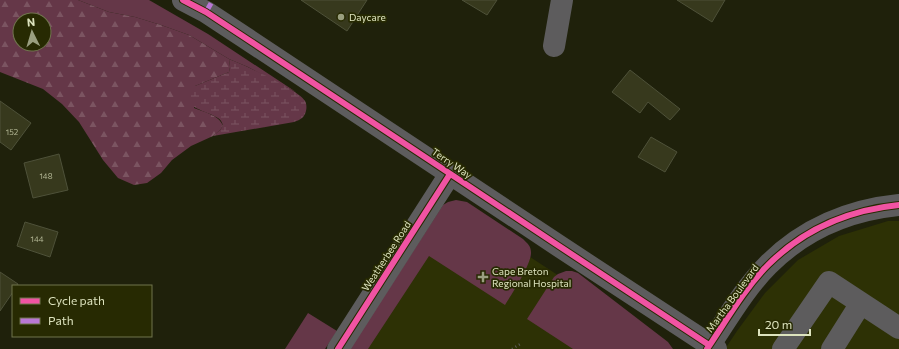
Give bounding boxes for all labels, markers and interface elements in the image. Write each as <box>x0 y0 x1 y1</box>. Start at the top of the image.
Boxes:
place label: Daycare <box>349 11 386 23</box>
north arrow <box>12 12 52 52</box>
marker: Daycare <box>336 12 346 22</box>
text: N <box>26 15 36 28</box>
house number: 152 <box>6 127 19 137</box>
street label: Terry Way <box>430 145 474 181</box>
house number: 148 <box>39 171 53 181</box>
street label: Weatherbee Road <box>359 219 413 293</box>
house number: 144 <box>30 234 44 244</box>
street label: Martha Boulevard <box>703 261 761 334</box>
place label: Cape Breton Regional Hospital <box>492 265 571 289</box>
marker: Cape Breton Regional Hospital <box>477 271 489 283</box>
legend <box>12 285 152 337</box>
text: Cycle path <box>48 293 105 307</box>
scale bar <box>759 311 810 337</box>
text: Path <box>48 313 74 327</box>
text: 20 m <box>765 317 792 331</box>

